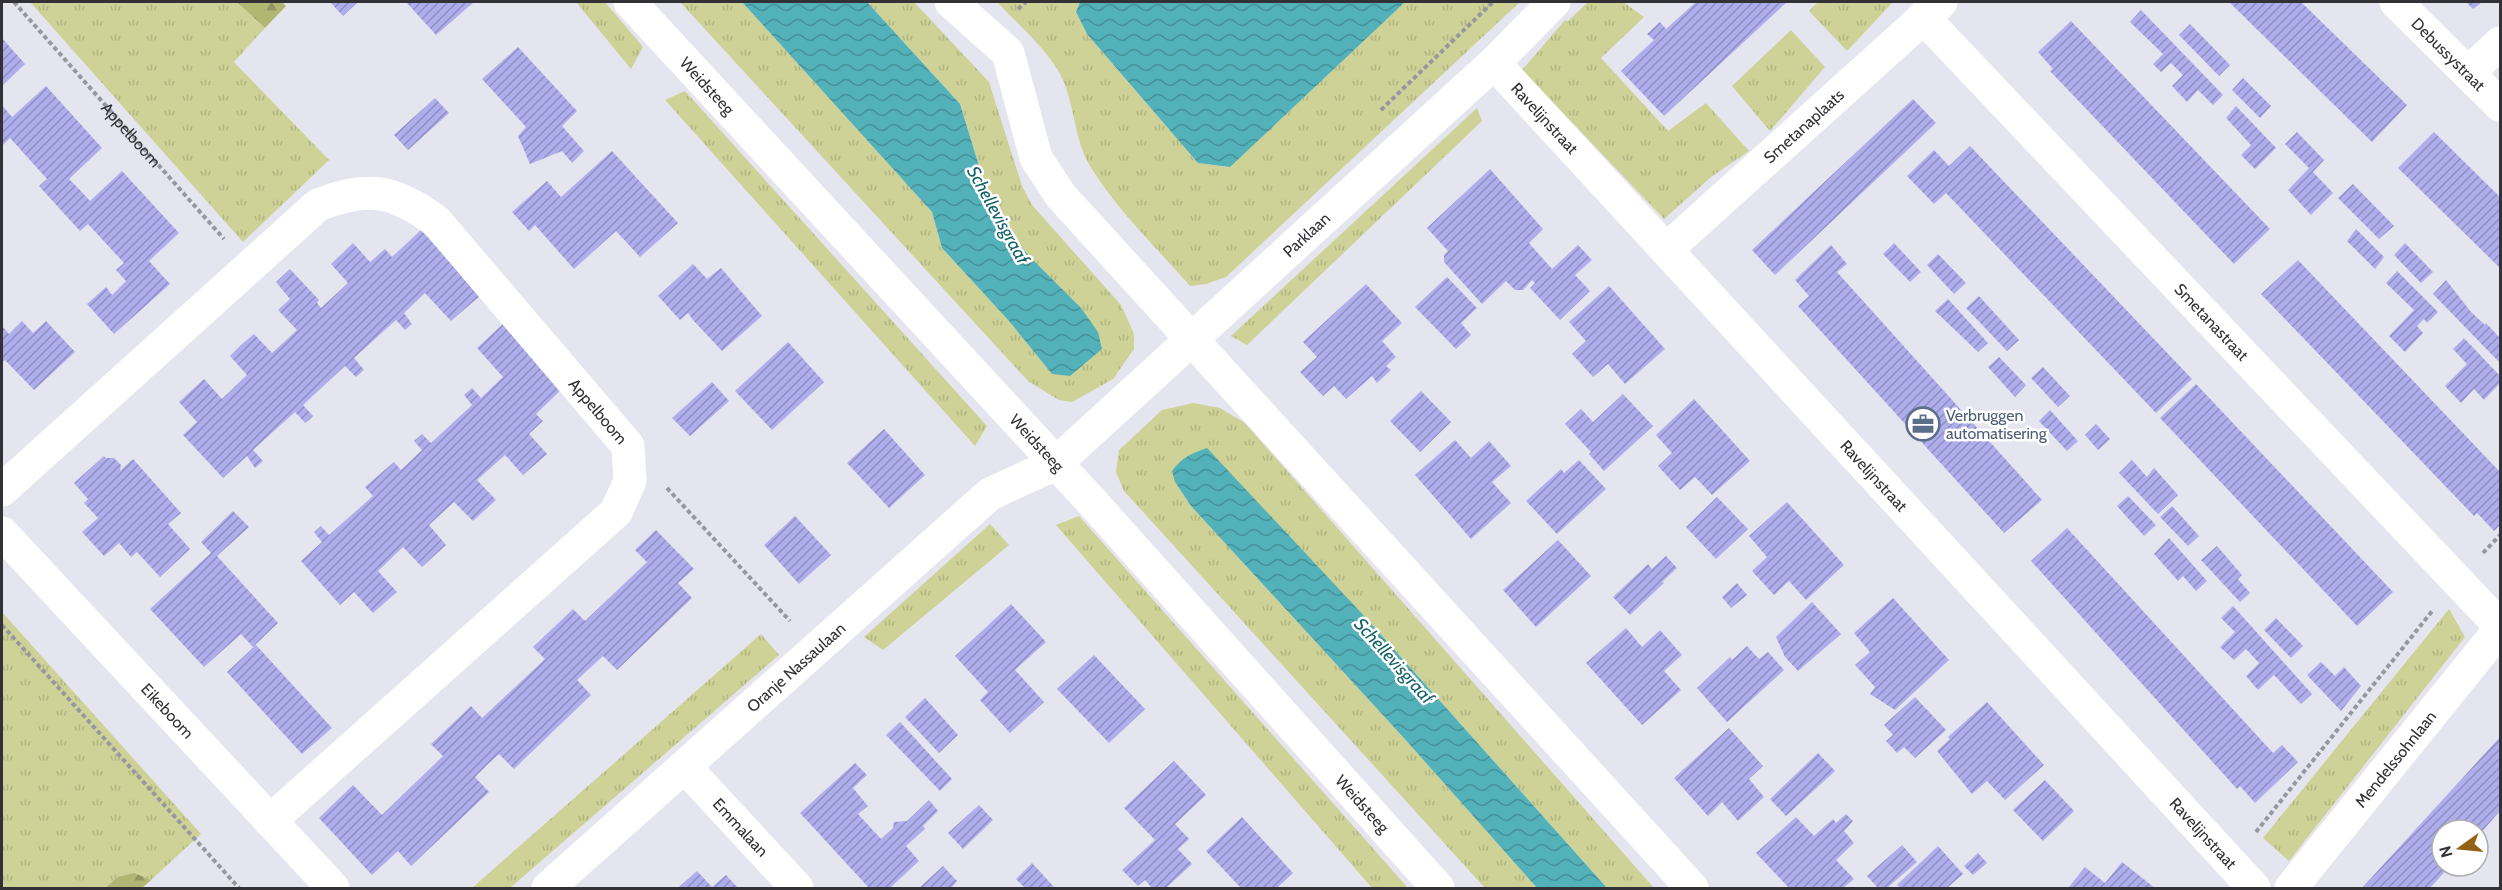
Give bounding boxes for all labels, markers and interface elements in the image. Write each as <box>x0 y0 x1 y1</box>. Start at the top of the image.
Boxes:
street label: Debussystraat <box>2408 14 2490 95</box>
street label: Weidsteeg <box>676 53 739 119</box>
street label: Ravelijnstraat <box>1507 79 1583 158</box>
street label: Smetanaplaats <box>1760 85 1848 167</box>
street label: Appelboom <box>98 98 165 171</box>
water label: Schellevisgraaf <box>962 162 1035 269</box>
street label: Parklaan <box>1279 208 1334 261</box>
street label: Smetanastraat <box>2171 279 2253 365</box>
street label: Appelboom <box>565 374 632 448</box>
office icon: Verbruggen automatisering <box>1905 406 1941 442</box>
place label: Verbruggen automatisering <box>1946 406 2048 443</box>
street label: Weidsteeg <box>1006 410 1069 476</box>
street label: Ravelijnstraat <box>1837 436 1912 516</box>
water label: Schellevisgraaf <box>1350 613 1439 710</box>
street label: Oranje Nassaulaan <box>743 618 849 716</box>
street label: Eikeboom <box>138 679 198 742</box>
street label: Mendelssohnlaan <box>2351 707 2440 811</box>
street label: Weidsteeg <box>1332 771 1394 837</box>
street label: Ravelijnstraat <box>2166 793 2241 873</box>
street label: Emmalaan <box>709 794 772 860</box>
north arrow <box>2430 818 2490 878</box>
text: N <box>2435 844 2457 860</box>

